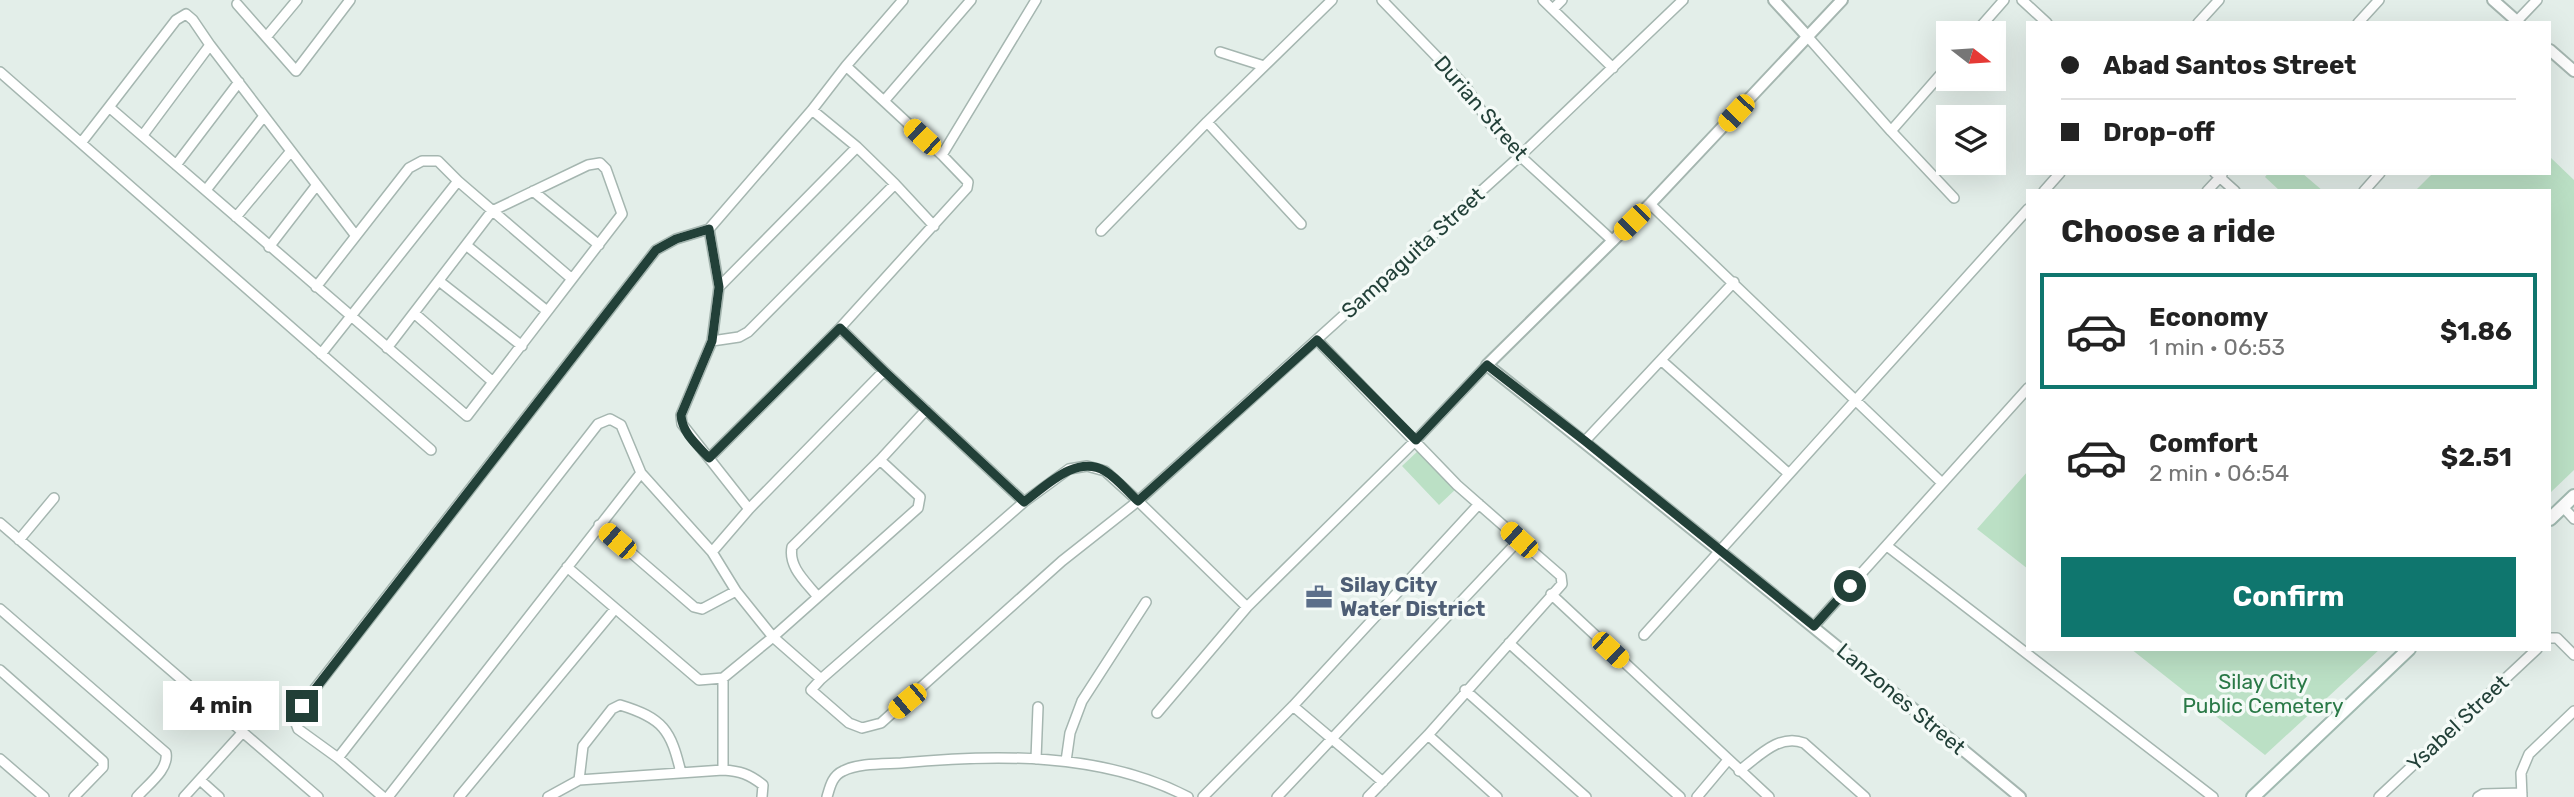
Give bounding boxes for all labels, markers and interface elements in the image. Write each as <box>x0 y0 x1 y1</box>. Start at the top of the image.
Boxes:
north arrow <box>1936 21 2006 91</box>
map controls <box>1936 21 2006 175</box>
street label: Durian Street <box>1429 50 1534 165</box>
text: Abad Santos Street <box>2103 50 2356 81</box>
car <box>1714 90 1759 136</box>
button: layers <box>1936 105 2006 175</box>
car <box>900 115 945 159</box>
text: Drop-off <box>2103 117 2215 148</box>
street label: Sampaguita Street <box>1336 182 1489 323</box>
car <box>1610 200 1655 244</box>
text: Choose a ride <box>2061 212 2275 250</box>
icon: car <box>2065 300 2128 363</box>
text: Economy <box>2149 302 2268 333</box>
text: $1.86 <box>2440 316 2512 347</box>
text: 1 min · 06:53 <box>2149 333 2285 361</box>
icon: car <box>2065 426 2128 489</box>
text: Comfort <box>2149 428 2258 459</box>
text: $2.51 <box>2441 442 2512 473</box>
text: 2 min · 06:54 <box>2149 459 2289 487</box>
car <box>1497 518 1542 562</box>
car <box>595 519 640 563</box>
button: Confirm <box>2061 557 2516 637</box>
route start <box>1834 570 1866 602</box>
place label: Silay City Water District <box>1340 572 1486 621</box>
office icon: Silay City Water District <box>1304 582 1334 612</box>
car <box>1588 628 1633 672</box>
street label: Lanzones Street <box>1832 638 1971 760</box>
park label: Silay City Public Cemetery <box>2182 669 2344 718</box>
street label: Ysabel Street <box>2402 669 2513 776</box>
car <box>885 679 930 723</box>
callout: 4 min <box>162 682 278 730</box>
route end <box>286 690 318 722</box>
text: 4 min <box>189 691 253 719</box>

